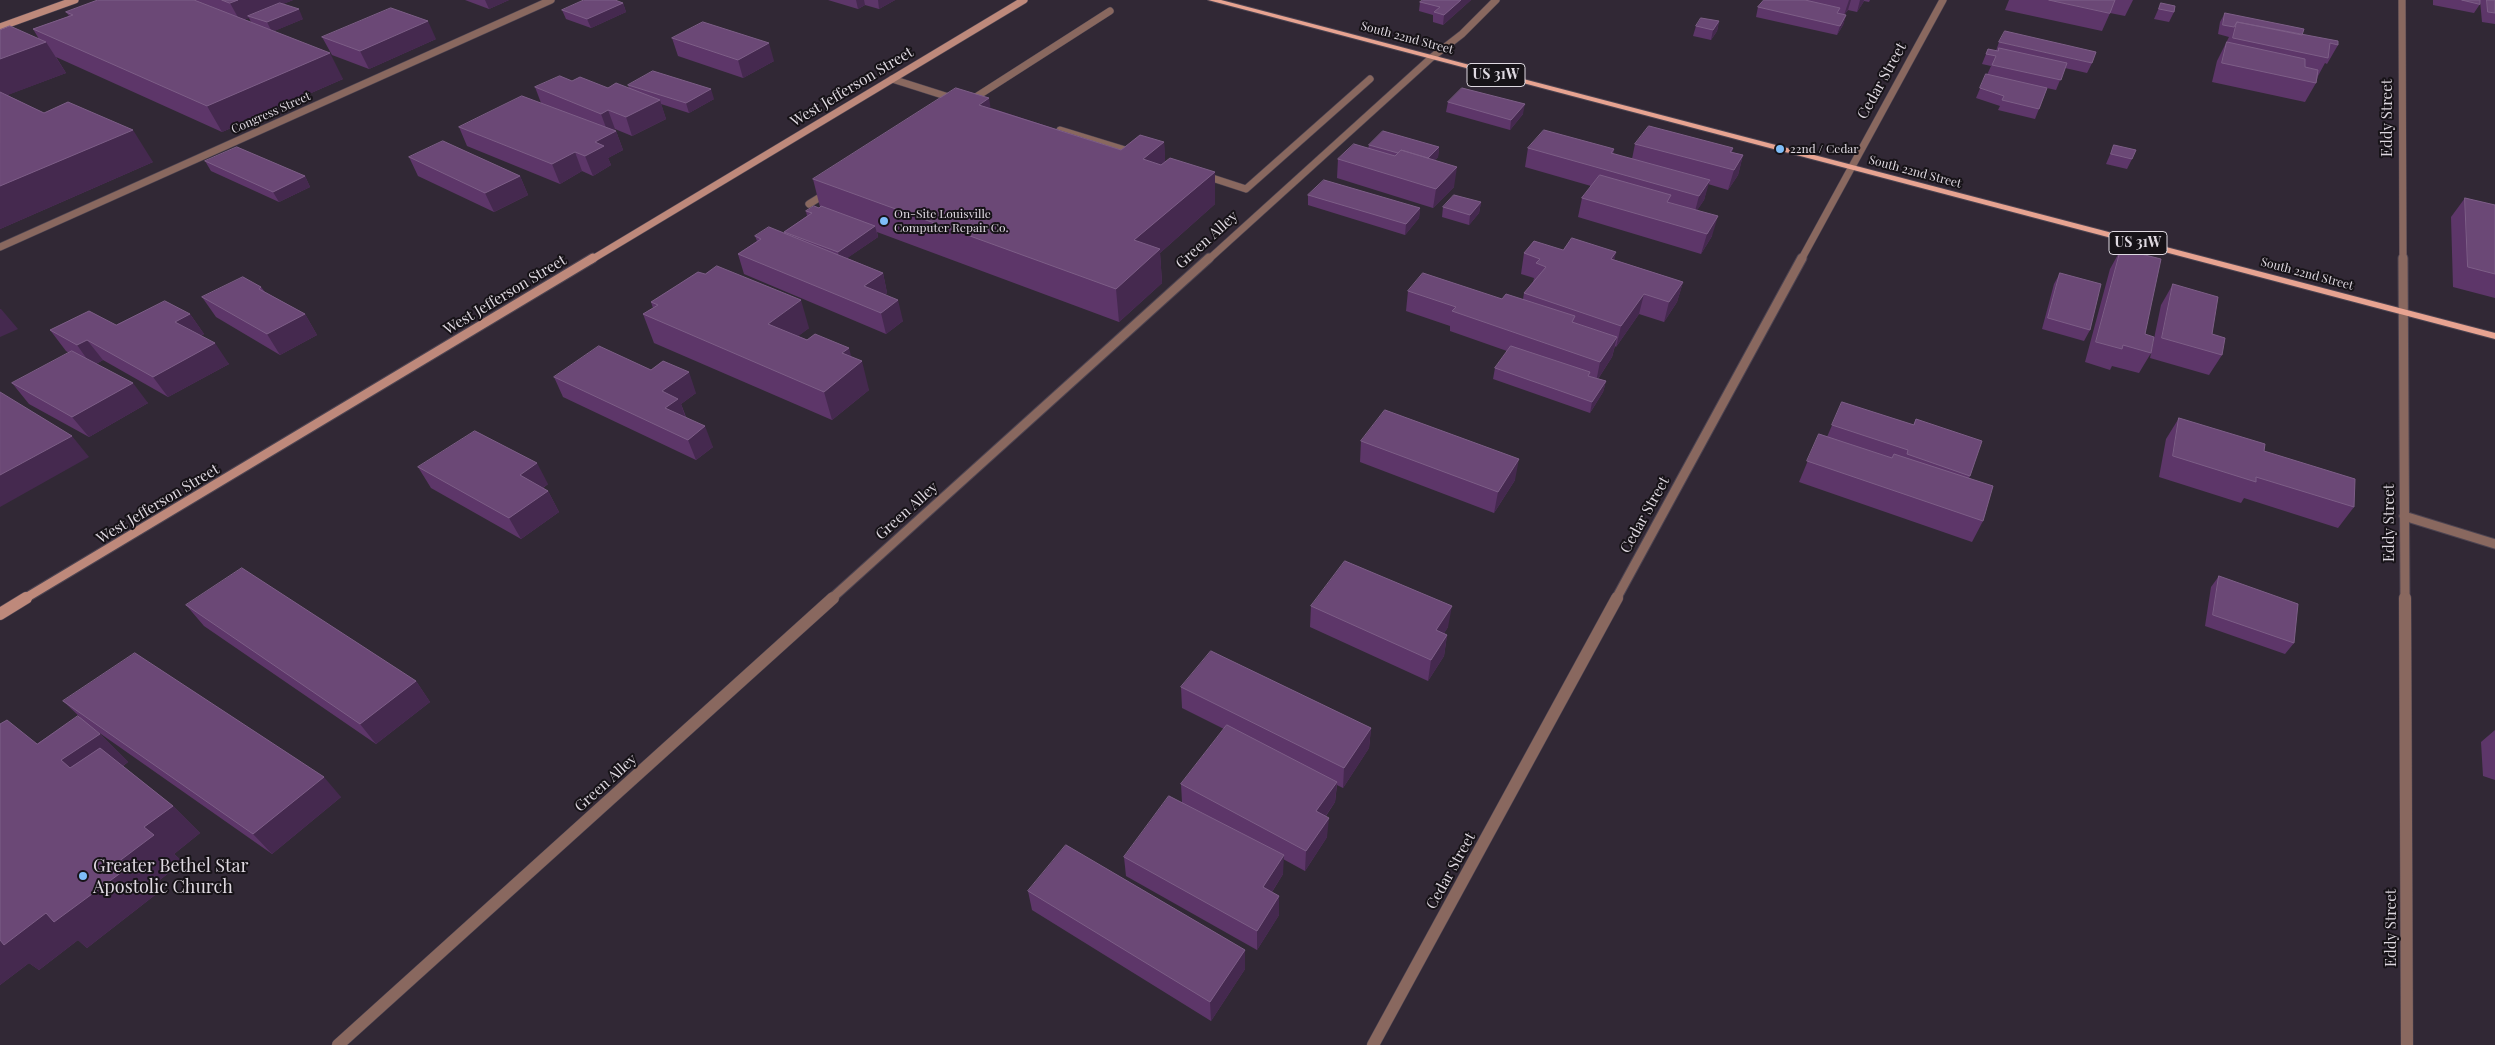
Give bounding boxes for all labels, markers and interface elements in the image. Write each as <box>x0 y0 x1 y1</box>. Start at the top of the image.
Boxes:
street label: South 22nd Street <box>1359 19 1455 57</box>
street label: Cedar Street <box>1854 40 1910 122</box>
street label: West Jefferson Street <box>787 43 917 131</box>
road number: US 31W <box>1467 64 1525 86</box>
street label: Eddy Street <box>2378 79 2396 157</box>
street label: Congress Street <box>229 89 313 137</box>
place label: 22nd / Cedar <box>1790 142 1859 156</box>
marker: 22nd / Cedar <box>1774 143 1786 155</box>
street label: South 22nd Street <box>1867 153 1963 191</box>
place label: On-Site Louisville Computer Repair Co. <box>894 207 1009 235</box>
street label: Green Alley <box>1172 207 1242 273</box>
marker: On-Site Louisville Computer Repair Co. <box>878 215 890 227</box>
road number: US 31W <box>2109 232 2167 254</box>
street label: West Jefferson Street <box>440 251 570 339</box>
street label: South 22nd Street <box>2259 255 2355 293</box>
street label: West Jefferson Street <box>93 460 223 548</box>
street label: Cedar Street <box>1617 474 1673 556</box>
street label: Green Alley <box>872 478 942 544</box>
street label: Eddy Street <box>2380 484 2398 562</box>
street label: Green Alley <box>571 750 641 816</box>
street label: Cedar Street <box>1423 830 1479 912</box>
place label: Greater Bethel Star Apostolic Church <box>93 855 248 898</box>
marker: Greater Bethel Star Apostolic Church <box>77 870 89 882</box>
street label: Eddy Street <box>2382 889 2400 967</box>

